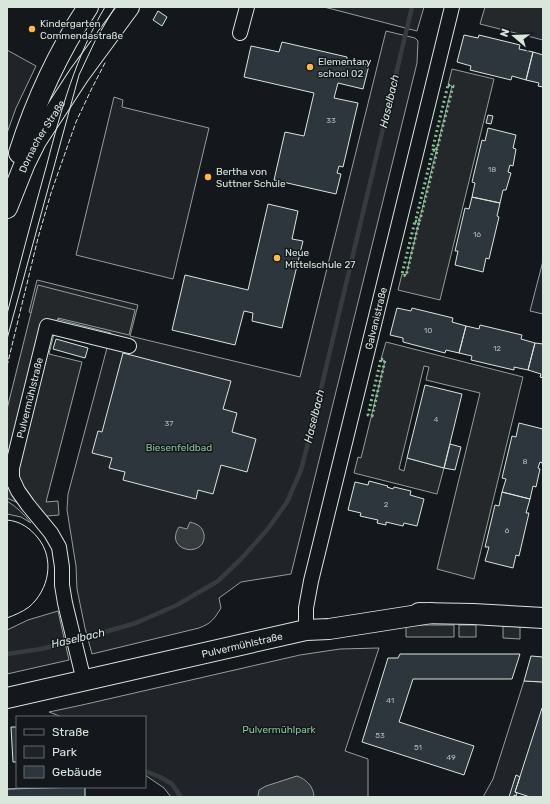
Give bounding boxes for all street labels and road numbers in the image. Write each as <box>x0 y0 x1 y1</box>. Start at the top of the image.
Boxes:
street label: Dornacher Straße <box>17 98 68 174</box>
street label: Galvanistraße <box>363 286 390 351</box>
street label: Pulvermühlstraße <box>15 356 46 440</box>
street label: Pulvermühlstraße <box>200 630 284 661</box>

